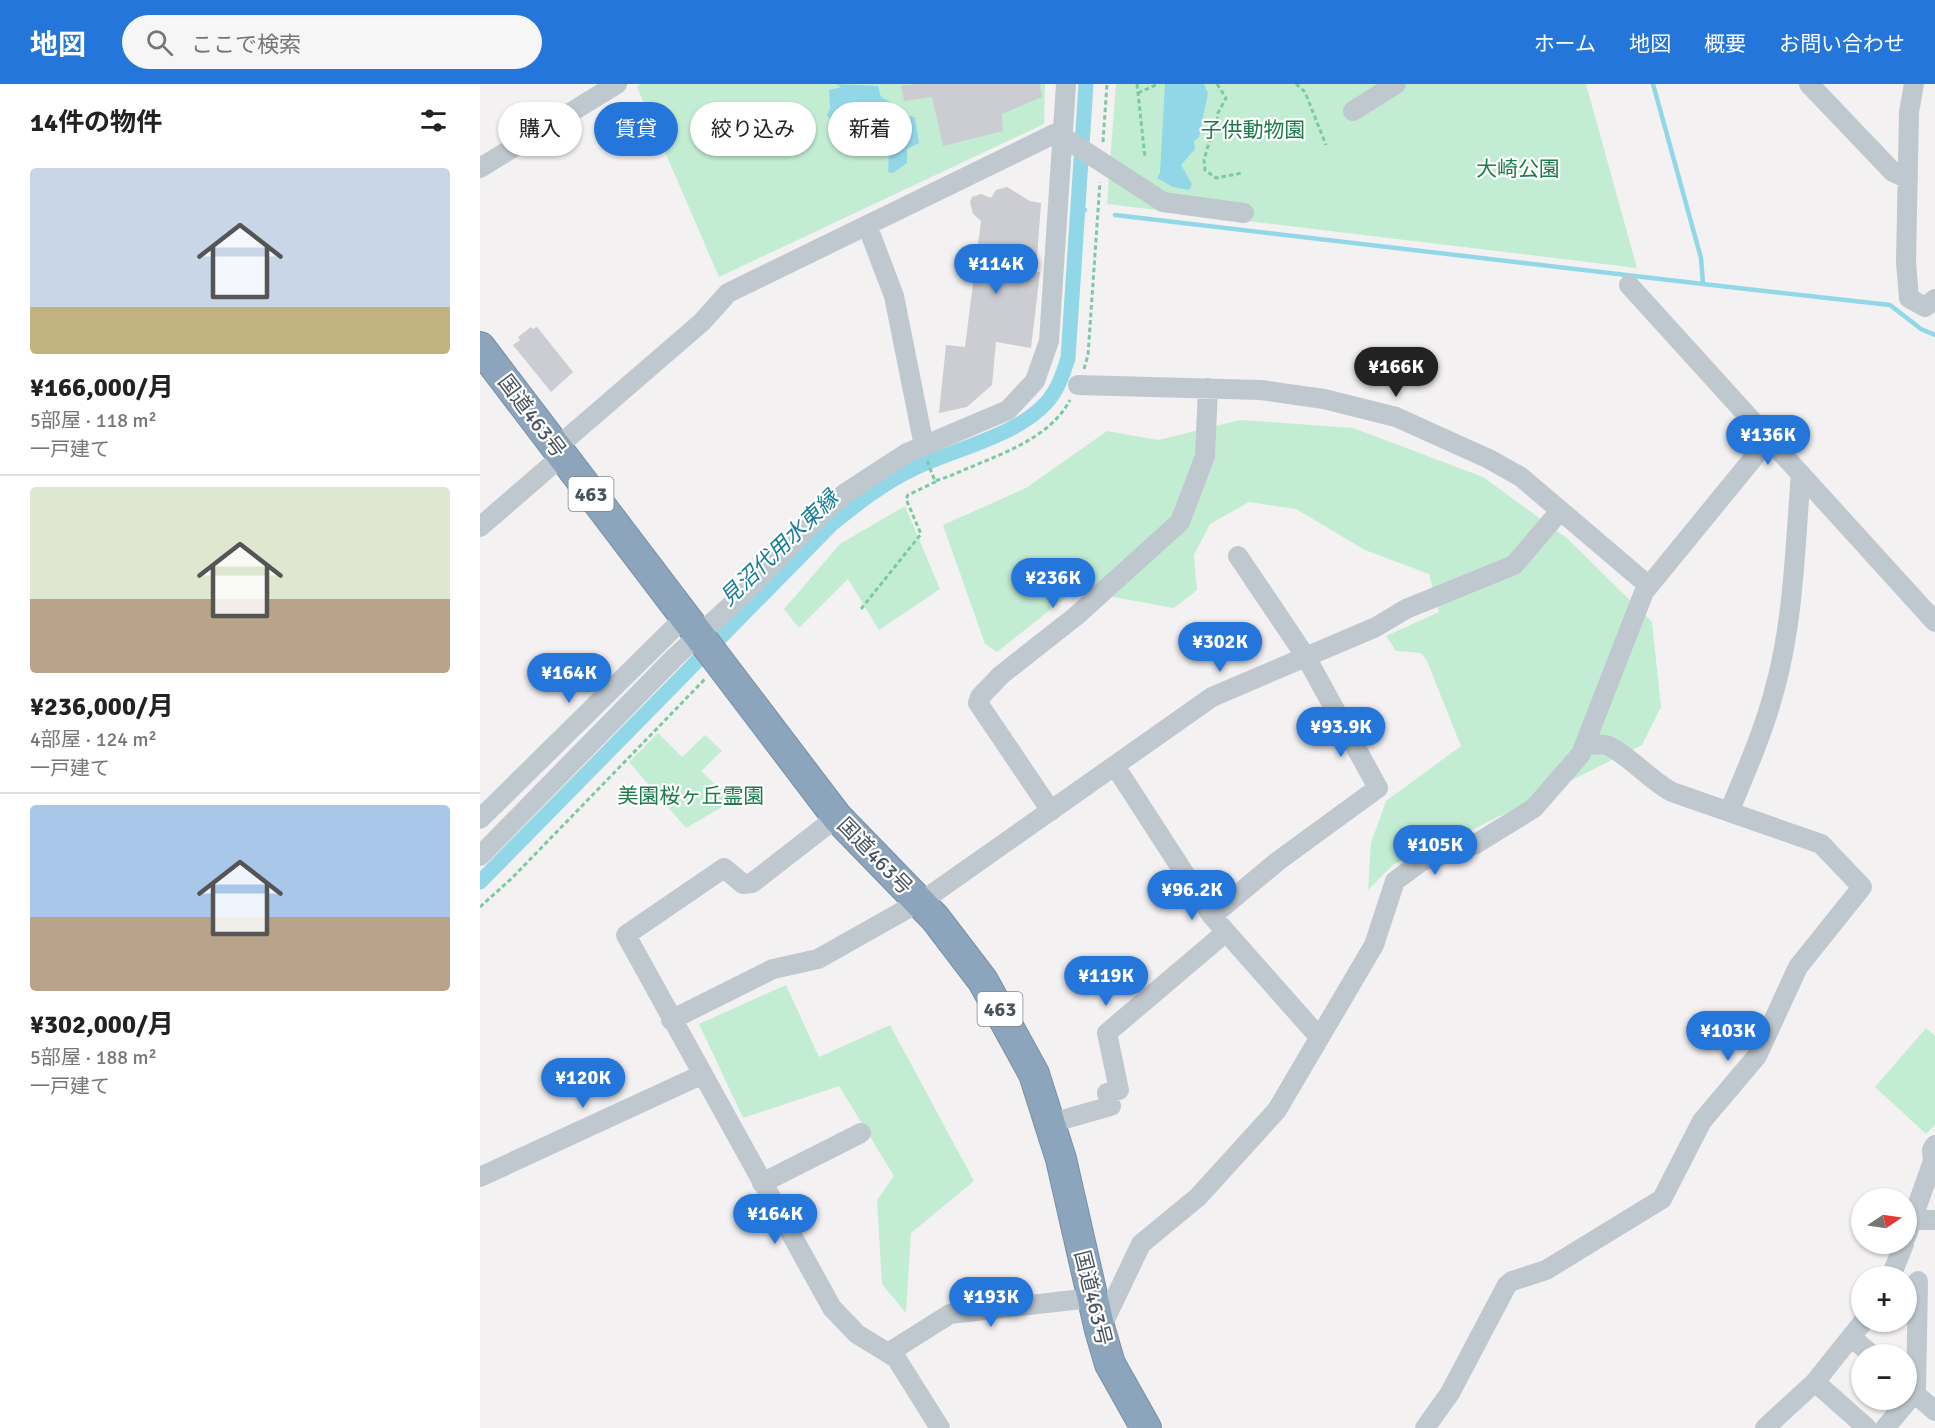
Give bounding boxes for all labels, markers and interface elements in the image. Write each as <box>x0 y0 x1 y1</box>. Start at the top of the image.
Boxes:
search box <box>122 15 542 69</box>
icon: search <box>143 26 176 59</box>
text: 地図 <box>30 28 86 62</box>
text: ここで検索 <box>191 31 301 58</box>
text: ホーム <box>1534 31 1596 57</box>
text: 地図 <box>1629 31 1671 57</box>
text: 概要 <box>1704 31 1746 57</box>
text: お問い合わせ <box>1779 31 1905 57</box>
chip: 購入 <box>498 102 582 156</box>
chip: 賃貸 <box>594 102 678 156</box>
chip: 絞り込み <box>690 102 816 156</box>
chip: 新着 <box>828 102 912 156</box>
icon: filters <box>417 104 450 137</box>
text: 14件の物件 <box>30 107 162 139</box>
park label: 子供動物園 <box>1201 117 1306 143</box>
park label: 大崎公園 <box>1476 156 1560 182</box>
icon: home <box>186 207 294 315</box>
pin: ¥114K <box>954 244 1038 295</box>
text: ¥114K <box>968 251 1024 276</box>
pin: ¥166K <box>1354 347 1438 398</box>
text: ¥166K <box>1368 354 1424 379</box>
street label: 国道463号 <box>492 369 572 463</box>
text: ¥166,000/月 <box>30 372 174 404</box>
text: 5部屋 · 118 m² <box>30 408 157 433</box>
pin: ¥136K <box>1726 415 1810 466</box>
text: ¥136K <box>1740 422 1796 447</box>
text: 一戸建て <box>30 437 110 462</box>
road number: 463 <box>568 477 614 511</box>
water label: 見沼代用水東縁 <box>714 483 846 611</box>
icon: home <box>186 526 294 634</box>
pin: ¥236K <box>1011 558 1095 609</box>
text: ¥236K <box>1025 565 1081 590</box>
pin: ¥302K <box>1178 622 1262 673</box>
text: ¥302K <box>1192 629 1248 654</box>
pin: ¥164K <box>527 653 611 704</box>
text: ¥164K <box>541 660 597 685</box>
text: ¥236,000/月 <box>30 691 174 723</box>
pin: ¥93.9K <box>1292 707 1390 758</box>
text: ¥93.9K <box>1310 714 1372 739</box>
text: 4部屋 · 124 m² <box>30 727 157 752</box>
text: 一戸建て <box>30 756 110 781</box>
park label: 美園桜ヶ丘霊園 <box>618 783 765 809</box>
street label: 国道463号 <box>832 812 918 900</box>
pin: ¥105K <box>1393 825 1477 876</box>
text: ¥105K <box>1407 832 1463 857</box>
icon: home <box>186 844 294 952</box>
pin: ¥96.2K <box>1143 870 1241 921</box>
text: ¥96.2K <box>1161 877 1223 902</box>
pin: ¥119K <box>1064 956 1148 1007</box>
text: ¥119K <box>1078 963 1134 988</box>
road number: 463 <box>978 992 1022 1026</box>
text: ¥302,000/月 <box>30 1009 174 1041</box>
pin: ¥103K <box>1686 1011 1770 1062</box>
text: ¥103K <box>1700 1018 1756 1043</box>
text: 5部屋 · 188 m² <box>30 1045 157 1070</box>
pin: ¥120K <box>541 1058 625 1109</box>
text: ¥120K <box>555 1065 611 1090</box>
text: 一戸建て <box>30 1074 110 1099</box>
north arrow <box>1851 1188 1917 1254</box>
map controls <box>1851 1188 1917 1410</box>
pin: ¥164K <box>733 1194 817 1245</box>
text: ¥164K <box>747 1201 803 1226</box>
street label: 国道463号 <box>1069 1248 1117 1348</box>
button: + <box>1851 1266 1917 1332</box>
pin: ¥193K <box>949 1277 1033 1328</box>
text: ¥193K <box>963 1284 1019 1309</box>
button: − <box>1851 1344 1917 1410</box>

